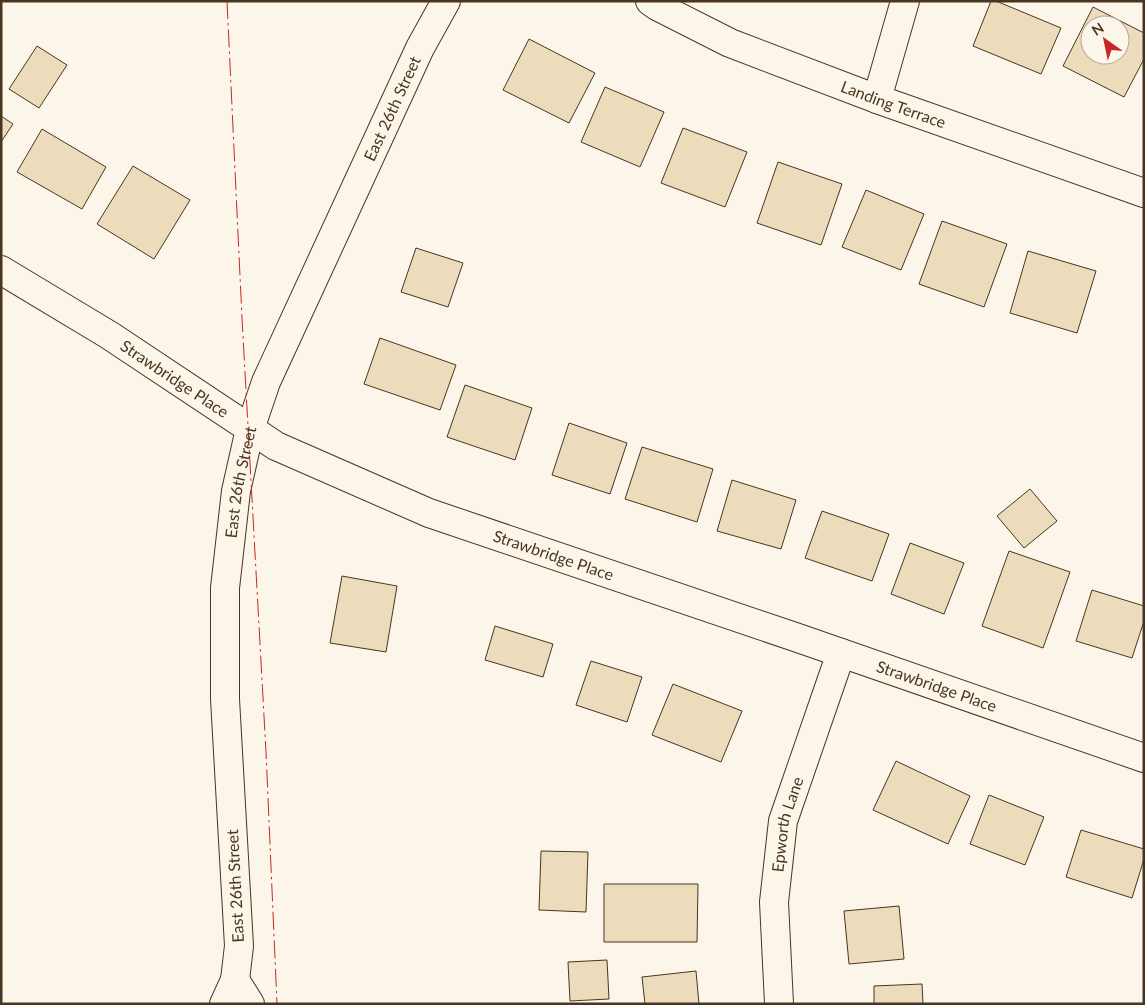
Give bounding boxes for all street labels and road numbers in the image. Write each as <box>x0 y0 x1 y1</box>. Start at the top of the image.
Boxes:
street label: East 26th Street <box>359 53 424 164</box>
street label: Landing Terrace <box>838 76 949 132</box>
street label: Strawbridge Place <box>117 336 233 421</box>
street label: East 26th Street <box>221 424 259 539</box>
street label: Strawbridge Place <box>491 525 616 584</box>
street label: Strawbridge Place <box>874 656 999 715</box>
street label: Epworth Lane <box>767 774 807 873</box>
street label: East 26th Street <box>222 829 247 943</box>

